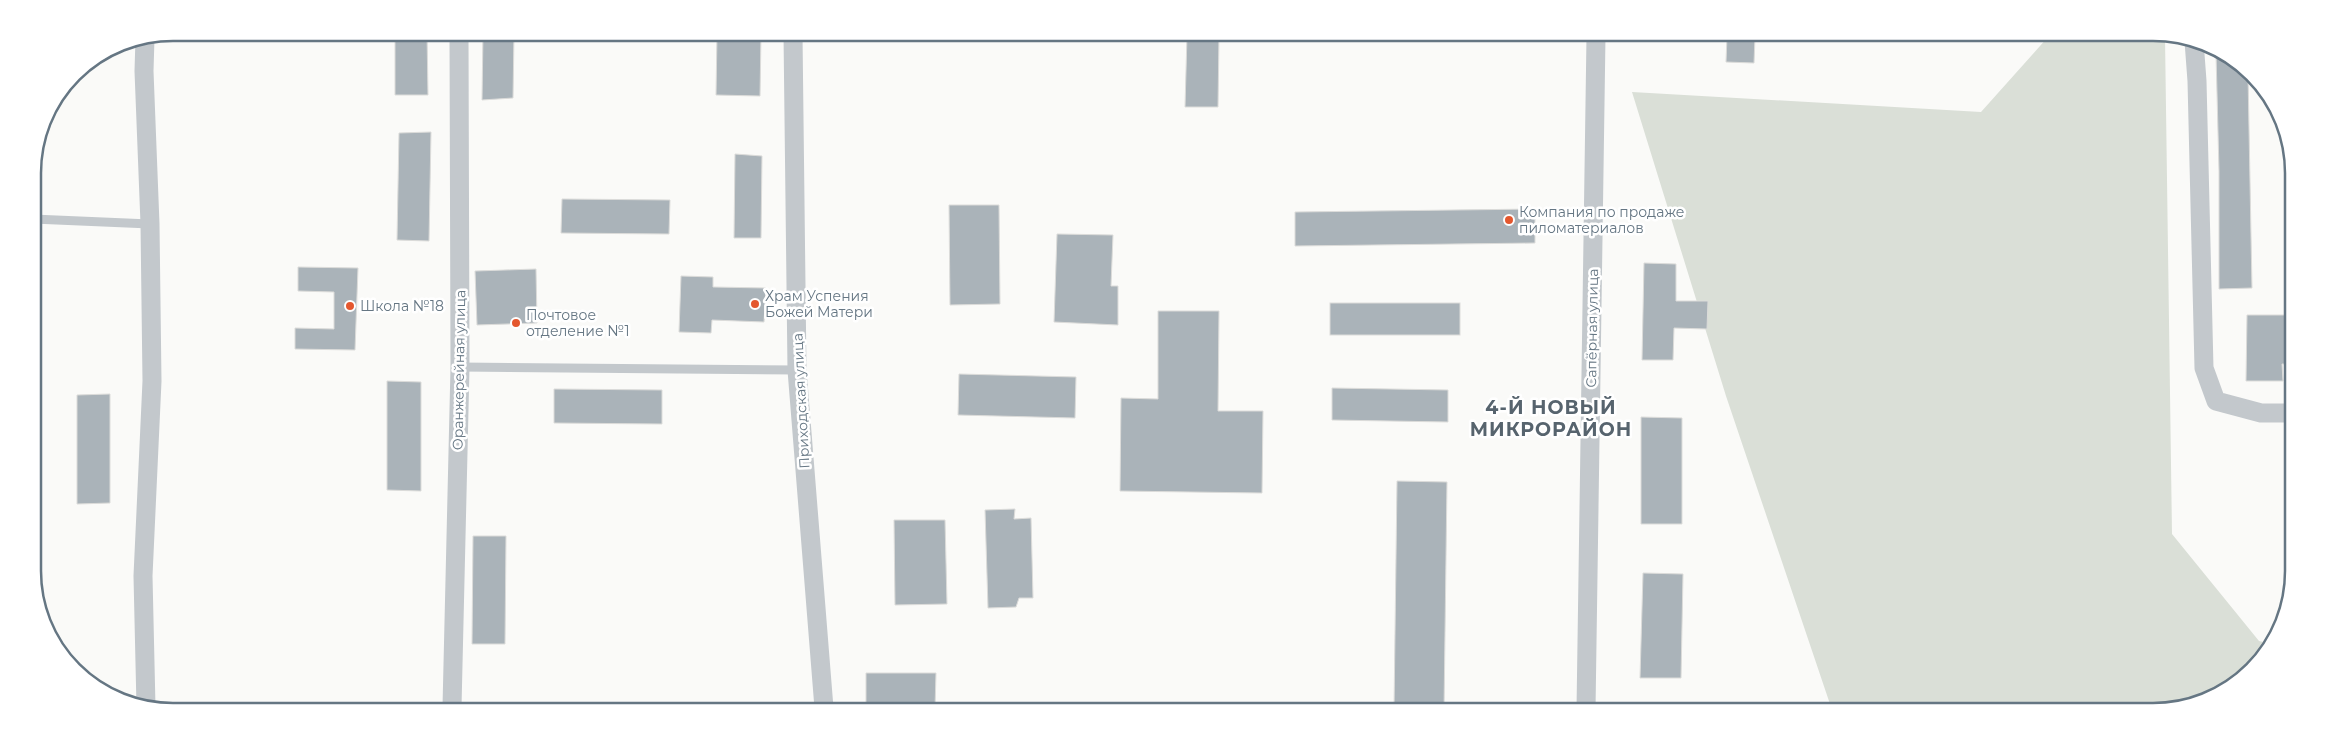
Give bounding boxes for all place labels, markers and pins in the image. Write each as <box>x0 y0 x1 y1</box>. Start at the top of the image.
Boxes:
place label: Компания по продаже пиломатериалов <box>1519 203 1684 237</box>
marker: Компания по продаже пиломатериалов <box>1503 214 1515 226</box>
place label: Храм Успения Божей Матери <box>765 287 873 321</box>
place label: Школа №18 <box>360 297 444 315</box>
marker: Храм Успения Божей Матери <box>749 298 761 310</box>
marker: Школа №18 <box>344 300 356 312</box>
place label: Почтовое отделение №1 <box>526 306 630 340</box>
marker: Почтовое отделение №1 <box>510 317 522 329</box>

